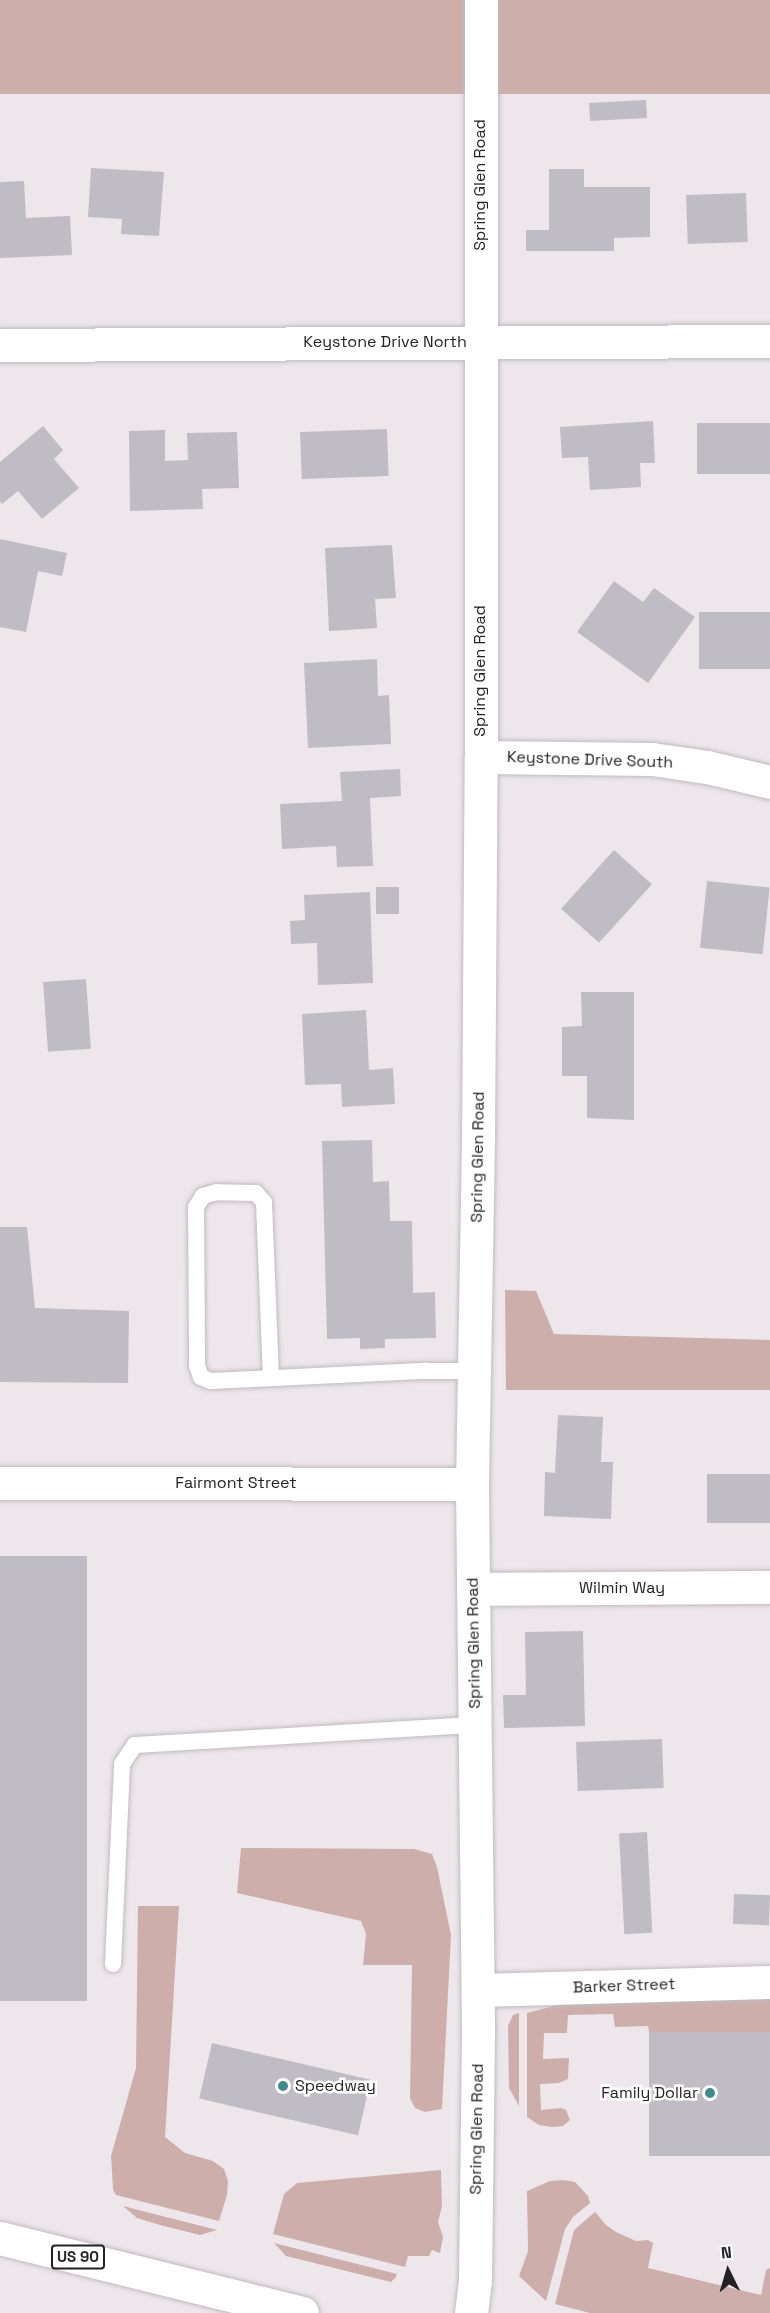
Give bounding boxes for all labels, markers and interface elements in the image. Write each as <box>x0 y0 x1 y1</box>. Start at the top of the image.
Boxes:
street label: Spring Glen Road <box>470 119 490 251</box>
street label: Keystone Drive North <box>303 332 467 352</box>
street label: Spring Glen Road <box>470 605 490 737</box>
street label: Keystone Drive South <box>507 748 673 772</box>
street label: Spring Glen Road <box>467 1091 489 1223</box>
street label: Fairmont Street <box>175 1473 297 1493</box>
street label: Spring Glen Road <box>463 1577 485 1709</box>
street label: Wilmin Way <box>579 1578 665 1598</box>
street label: Barker Street <box>572 1975 676 1997</box>
street label: Spring Glen Road <box>466 2063 488 2195</box>
place label: Speedway <box>295 2076 376 2096</box>
marker: Speedway <box>276 2079 290 2093</box>
place label: Family Dollar <box>601 2083 698 2103</box>
marker: Family Dollar <box>703 2086 717 2100</box>
north arrow <box>698 2241 758 2301</box>
text: N <box>720 2242 733 2263</box>
road number: US 90 <box>51 2245 105 2269</box>

